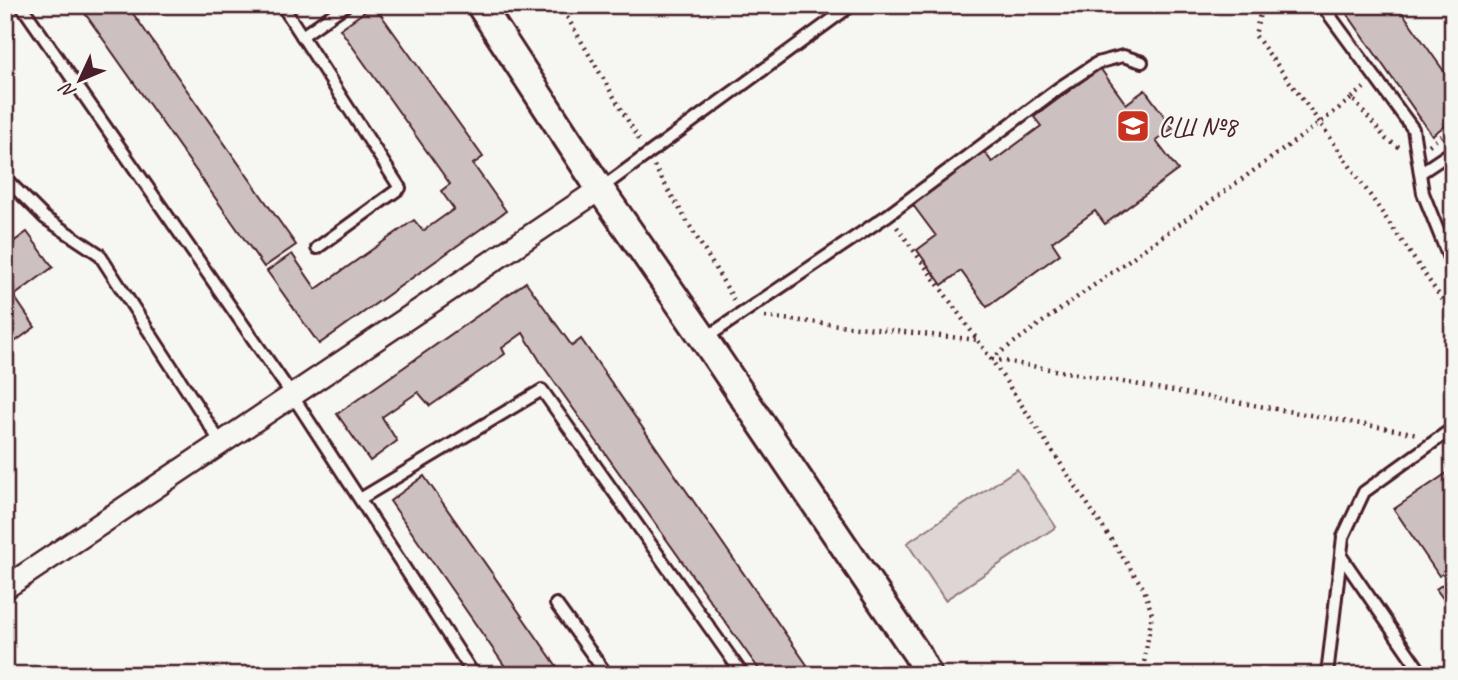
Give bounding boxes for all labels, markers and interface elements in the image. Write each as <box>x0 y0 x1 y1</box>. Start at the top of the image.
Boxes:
north arrow <box>46 46 116 116</box>
text: N <box>54 76 81 104</box>
school or university icon: СШ №8 <box>1114 107 1152 145</box>
place label: СШ №8 <box>1158 109 1239 144</box>

